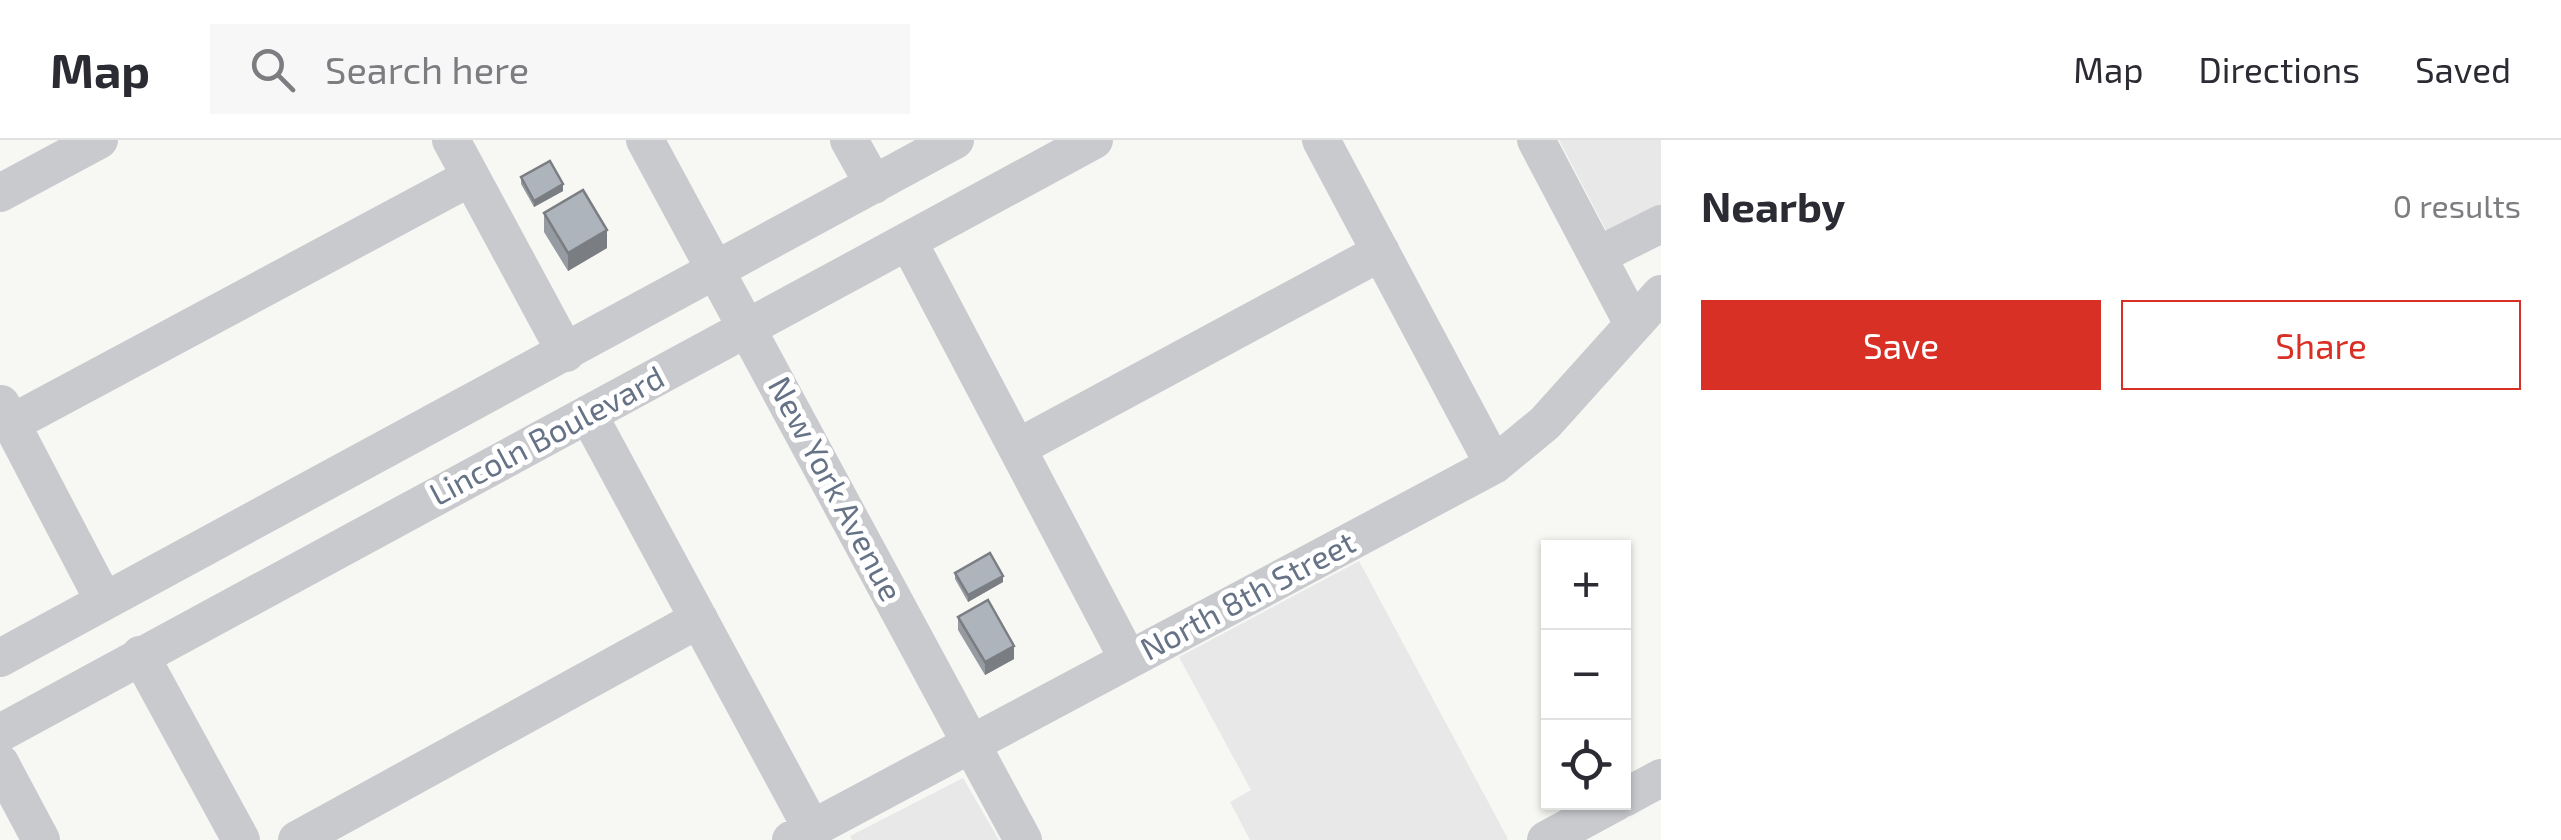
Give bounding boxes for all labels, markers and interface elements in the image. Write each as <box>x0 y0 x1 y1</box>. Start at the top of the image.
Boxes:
search box <box>210 24 910 114</box>
text: Map <box>50 40 150 98</box>
icon: search <box>245 42 300 97</box>
text: Search here <box>325 46 529 92</box>
text: Map <box>2073 48 2144 90</box>
text: Directions <box>2199 48 2360 90</box>
text: Saved <box>2415 48 2511 90</box>
text: Nearby <box>1701 180 1845 230</box>
text: 0 results <box>2393 186 2521 224</box>
button: Save <box>1701 300 2101 390</box>
button: Share <box>2121 300 2521 390</box>
street label: Lincoln Boulevard <box>422 356 670 512</box>
street label: New York Avenue <box>762 369 912 607</box>
street label: North 8th Street <box>1133 522 1361 667</box>
map controls <box>1541 540 1631 810</box>
button: + <box>1541 540 1631 630</box>
button: − <box>1541 630 1631 720</box>
button: locate <box>1541 720 1631 810</box>

